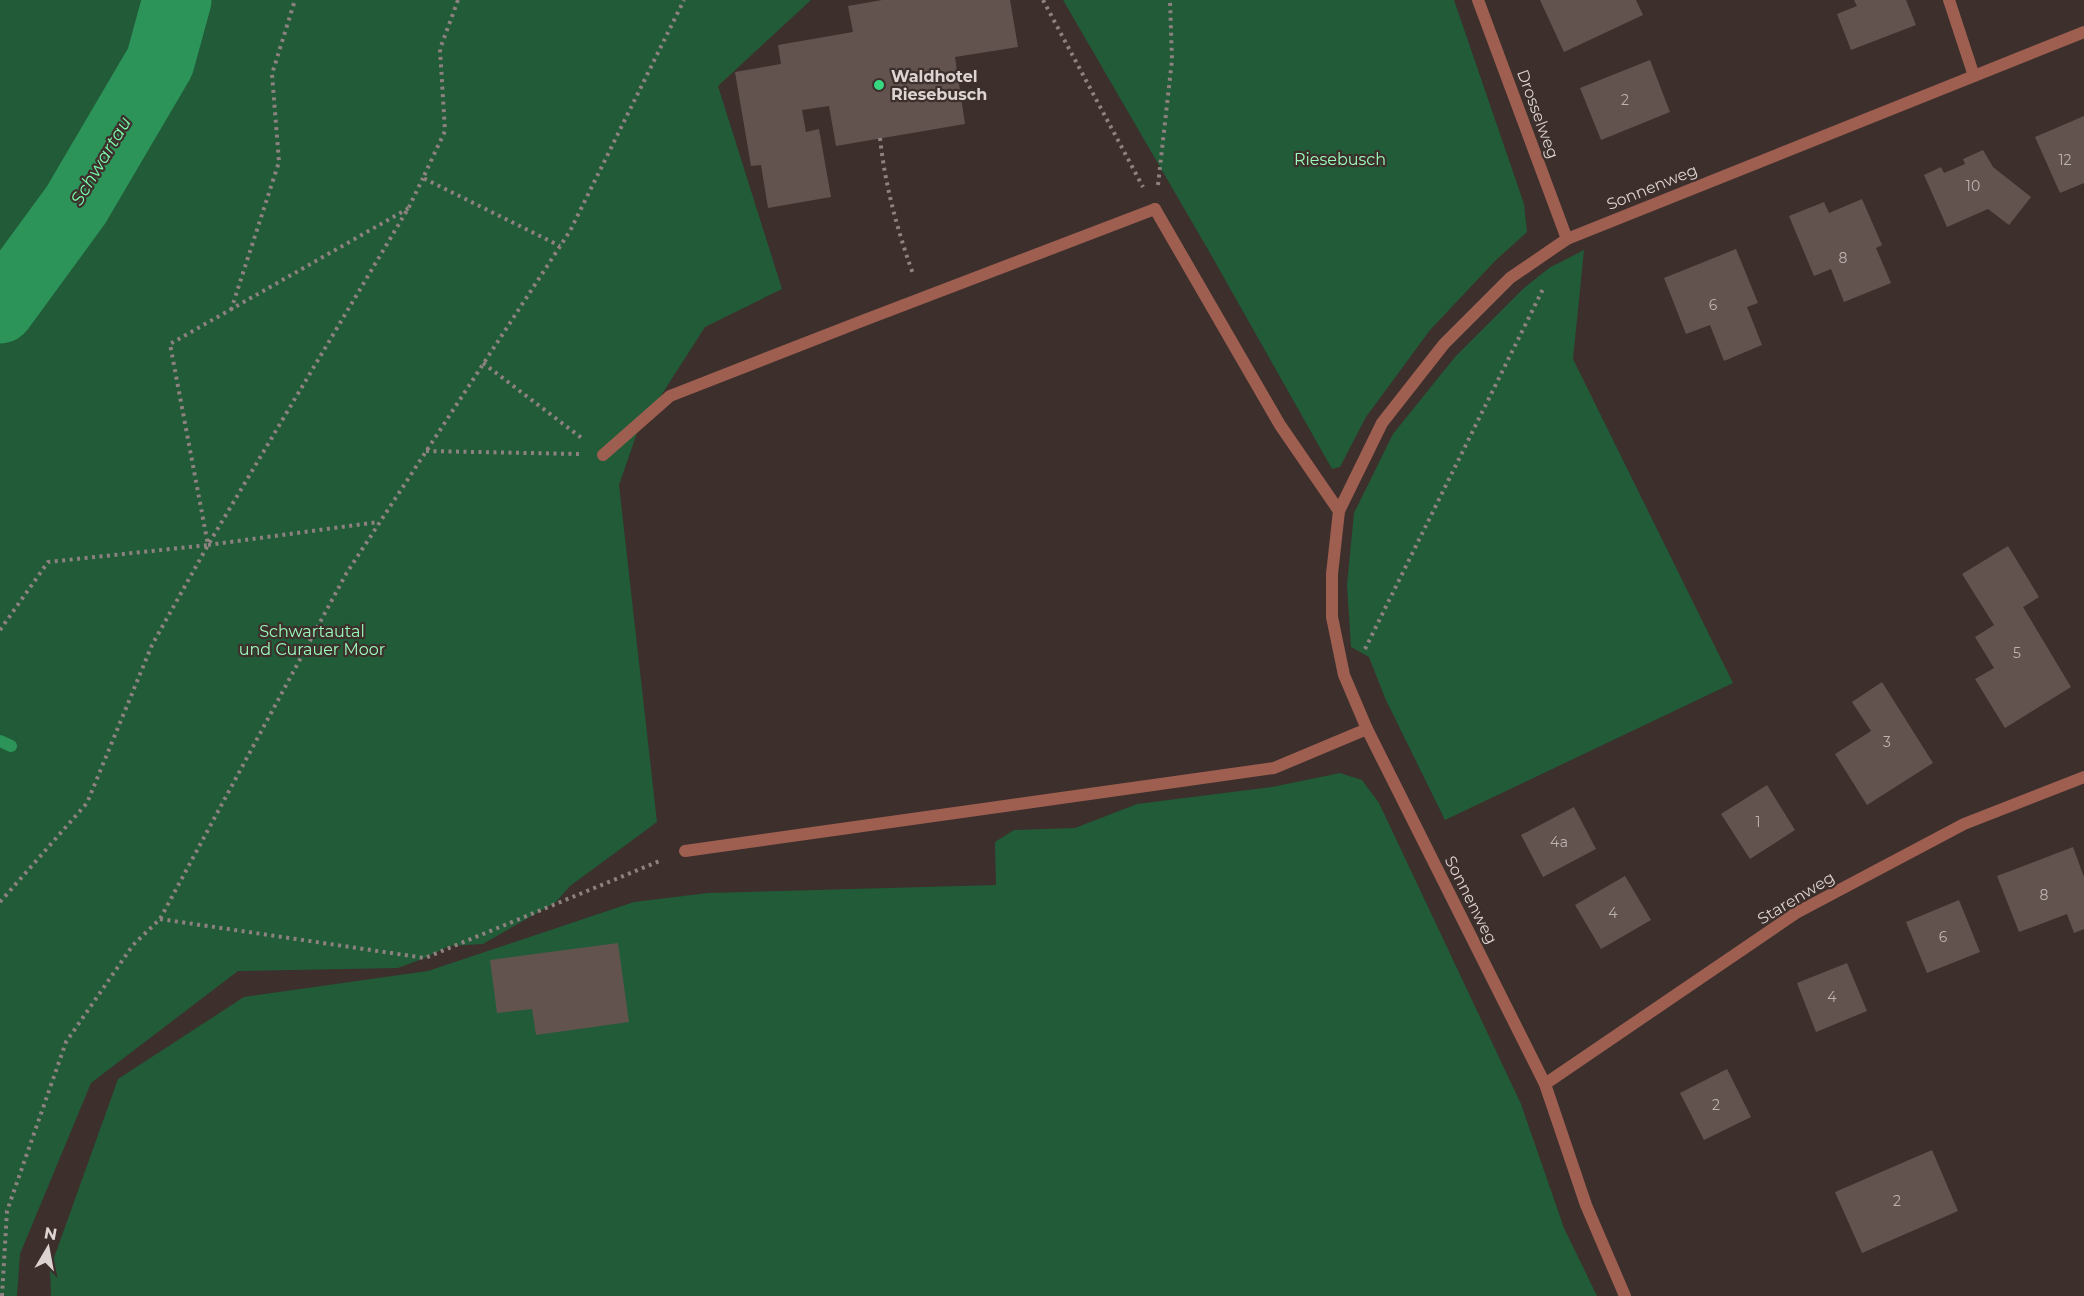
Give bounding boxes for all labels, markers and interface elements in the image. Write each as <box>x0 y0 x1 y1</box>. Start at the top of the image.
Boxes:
place label: Waldhotel Riesebusch <box>891 67 987 104</box>
street label: Drosselweg <box>1513 67 1563 161</box>
marker: Waldhotel Riesebusch <box>872 78 886 92</box>
house number: 2 <box>1621 91 1629 109</box>
water label: Schwartau <box>66 113 136 209</box>
park label: Riesebusch <box>1294 150 1386 169</box>
house number: 12 <box>2058 151 2072 169</box>
street label: Sonnenweg <box>1604 160 1700 214</box>
house number: 10 <box>1966 177 1980 195</box>
house number: 8 <box>1839 249 1848 267</box>
house number: 6 <box>1709 296 1718 314</box>
park label: Schwartautal und Curauer Moor <box>239 622 385 659</box>
house number: 5 <box>2013 644 2021 662</box>
house number: 3 <box>1883 733 1891 751</box>
house number: 1 <box>1755 813 1761 831</box>
house number: 4a <box>1550 833 1568 851</box>
street label: Sonnenweg <box>1441 853 1501 947</box>
street label: Starenweg <box>1754 868 1838 928</box>
house number: 8 <box>2040 886 2049 904</box>
house number: 4 <box>1608 904 1618 922</box>
house number: 6 <box>1939 928 1948 946</box>
house number: 4 <box>1827 988 1837 1006</box>
house number: 2 <box>1712 1096 1720 1114</box>
house number: 2 <box>1893 1192 1901 1210</box>
north arrow <box>18 1218 78 1278</box>
text: N <box>42 1223 59 1244</box>

